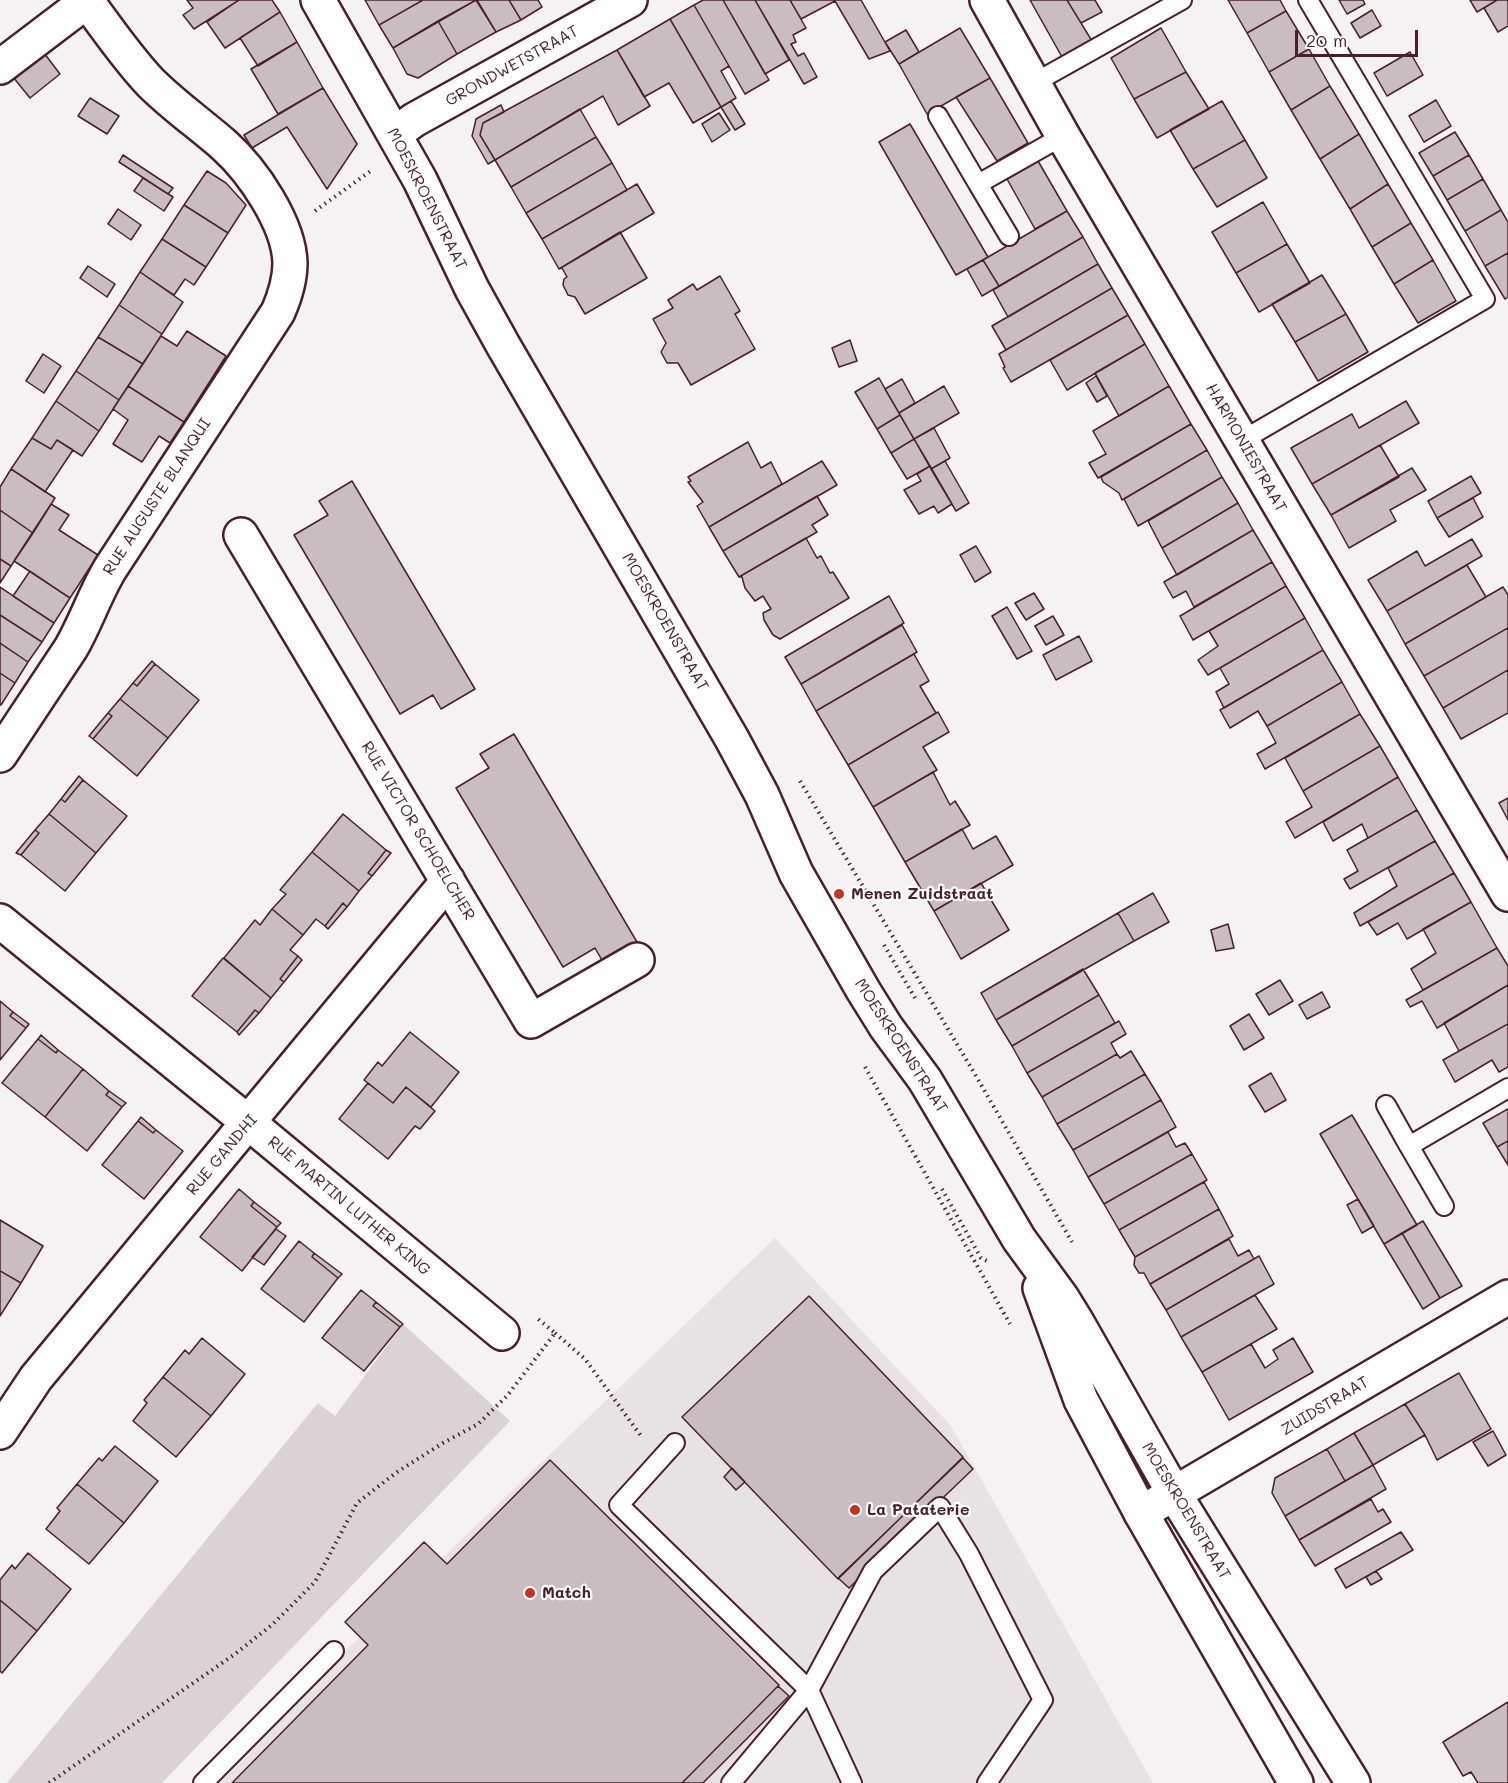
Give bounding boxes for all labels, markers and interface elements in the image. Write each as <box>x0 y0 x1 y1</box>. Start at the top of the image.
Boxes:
scale bar <box>1298 18 1421 56</box>
street label: GRONDWETSTRAAT <box>442 21 582 111</box>
text: 20 m <box>1306 28 1347 52</box>
street label: MOESKROENSTRAAT <box>383 125 471 273</box>
street label: HARMONIESTRAAT <box>1201 380 1291 516</box>
street label: RUE AUGUSTE BLANQUI <box>99 415 215 579</box>
street label: MOESKROENSTRAAT <box>618 549 712 695</box>
street label: RUE VICTOR SCHOELCHER <box>357 738 479 924</box>
place label: Menen Zuidstraat <box>851 884 993 904</box>
marker: Menen Zuidstraat <box>832 887 846 901</box>
street label: MOESKROENSTRAAT <box>850 975 952 1117</box>
street label: RUE GANDHI <box>183 1111 261 1199</box>
street label: RUE MARTIN LUTHER KING <box>264 1132 434 1280</box>
street label: ZUIDSTRAAT <box>1278 1372 1372 1440</box>
street label: MOESKROENSTRAAT <box>1137 1439 1235 1583</box>
place label: La Pataterie <box>867 1500 969 1520</box>
marker: La Pataterie <box>848 1503 862 1517</box>
place label: Match <box>542 1583 591 1603</box>
marker: Match <box>523 1586 537 1600</box>

